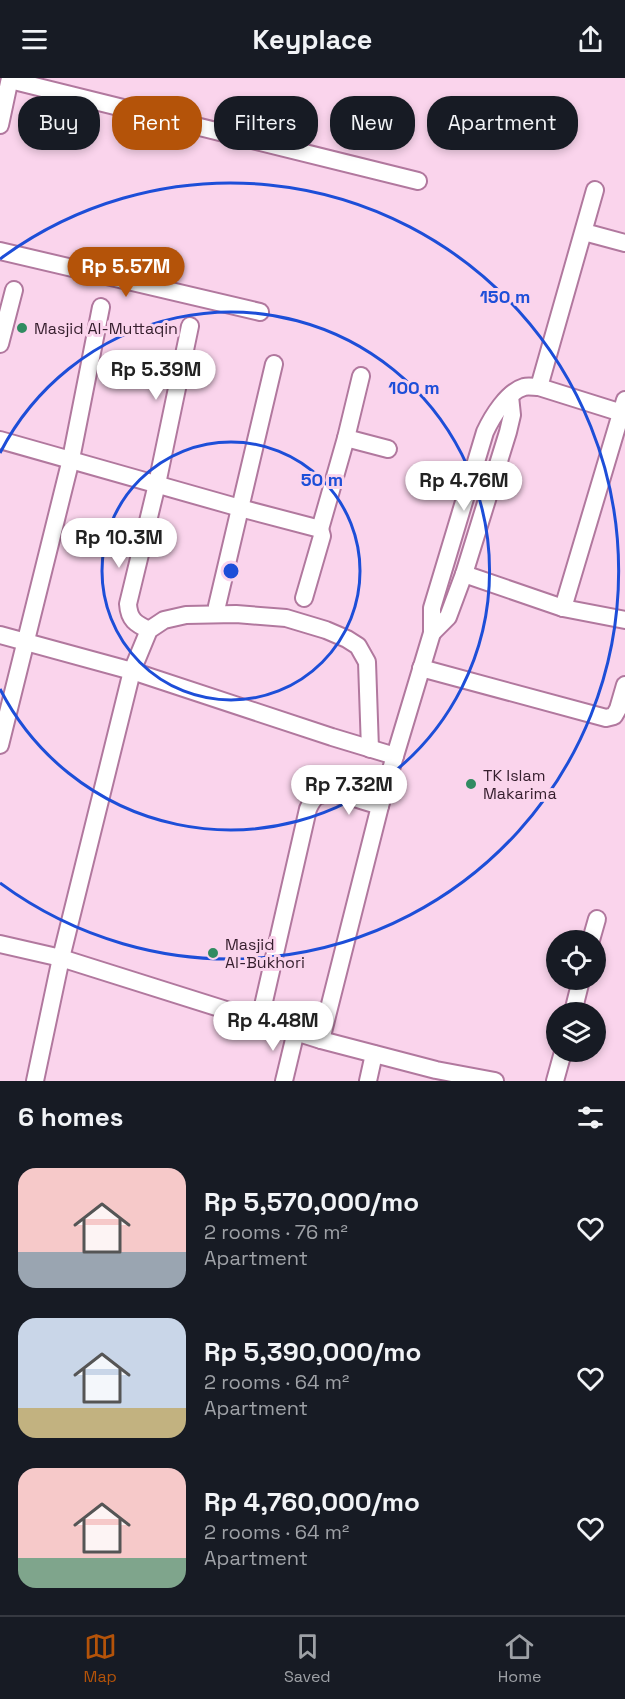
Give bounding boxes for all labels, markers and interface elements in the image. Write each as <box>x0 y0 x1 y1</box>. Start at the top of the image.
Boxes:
text: Keyplace <box>253 22 372 57</box>
icon: menu <box>18 23 51 56</box>
icon: share <box>574 23 607 56</box>
chip: Buy <box>18 96 100 150</box>
chip: Rent <box>112 96 202 150</box>
chip: Filters <box>214 96 318 150</box>
chip: New <box>330 96 415 150</box>
chip: Apartment <box>427 96 578 150</box>
pin: Rp 5.57M <box>64 247 188 298</box>
text: Rp 5.57M <box>82 253 170 279</box>
text: 150 m <box>480 285 530 308</box>
place label: Masjid Al-Muttaqin <box>34 318 178 339</box>
marker: Masjid Al-Muttaqin <box>15 321 29 335</box>
pin: Rp 5.39M <box>94 350 218 401</box>
text: Rp 5.39M <box>111 356 201 382</box>
text: 100 m <box>388 376 440 399</box>
pin: Rp 4.76M <box>402 461 526 512</box>
text: Rp 4.76M <box>419 467 509 493</box>
text: 50 m <box>301 468 343 491</box>
pin: Rp 10.3M <box>57 518 181 569</box>
text: Rp 10.3M <box>75 524 163 550</box>
centre of rings <box>221 561 241 581</box>
pin: Rp 7.32M <box>287 765 411 816</box>
place label: TK Islam Makarima <box>483 765 557 804</box>
text: Rp 7.32M <box>305 771 393 797</box>
marker: TK Islam Makarima <box>464 777 478 791</box>
map controls <box>546 930 606 1062</box>
button: locate <box>546 930 606 990</box>
place label: Masjid Al-Bukhori <box>225 934 305 973</box>
marker: Masjid Al-Bukhori <box>206 946 220 960</box>
pin: Rp 4.48M <box>211 1001 335 1052</box>
button: layers <box>546 1002 606 1062</box>
text: Rp 4.48M <box>227 1007 319 1033</box>
text: 6 homes <box>18 1100 123 1134</box>
icon: filters <box>574 1101 607 1134</box>
text: Rp 5,570,000/mo <box>204 1185 419 1219</box>
icon: home <box>66 1192 138 1264</box>
icon: heart <box>574 1212 607 1245</box>
text: 2 rooms · 76 m² <box>204 1219 348 1245</box>
text: Apartment <box>204 1245 308 1271</box>
text: Rp 5,390,000/mo <box>204 1335 421 1369</box>
icon: home <box>66 1342 138 1414</box>
icon: heart <box>574 1362 607 1395</box>
text: 2 rooms · 64 m² <box>204 1369 349 1395</box>
text: Apartment <box>204 1395 308 1421</box>
text: Rp 4,760,000/mo <box>204 1485 420 1519</box>
icon: home <box>66 1492 138 1564</box>
icon: heart <box>574 1512 607 1545</box>
text: 2 rooms · 64 m² <box>204 1519 349 1545</box>
text: Apartment <box>204 1545 308 1571</box>
tab: Map <box>84 1630 117 1687</box>
tab: Saved <box>284 1630 331 1687</box>
tab: Home <box>498 1630 541 1687</box>

